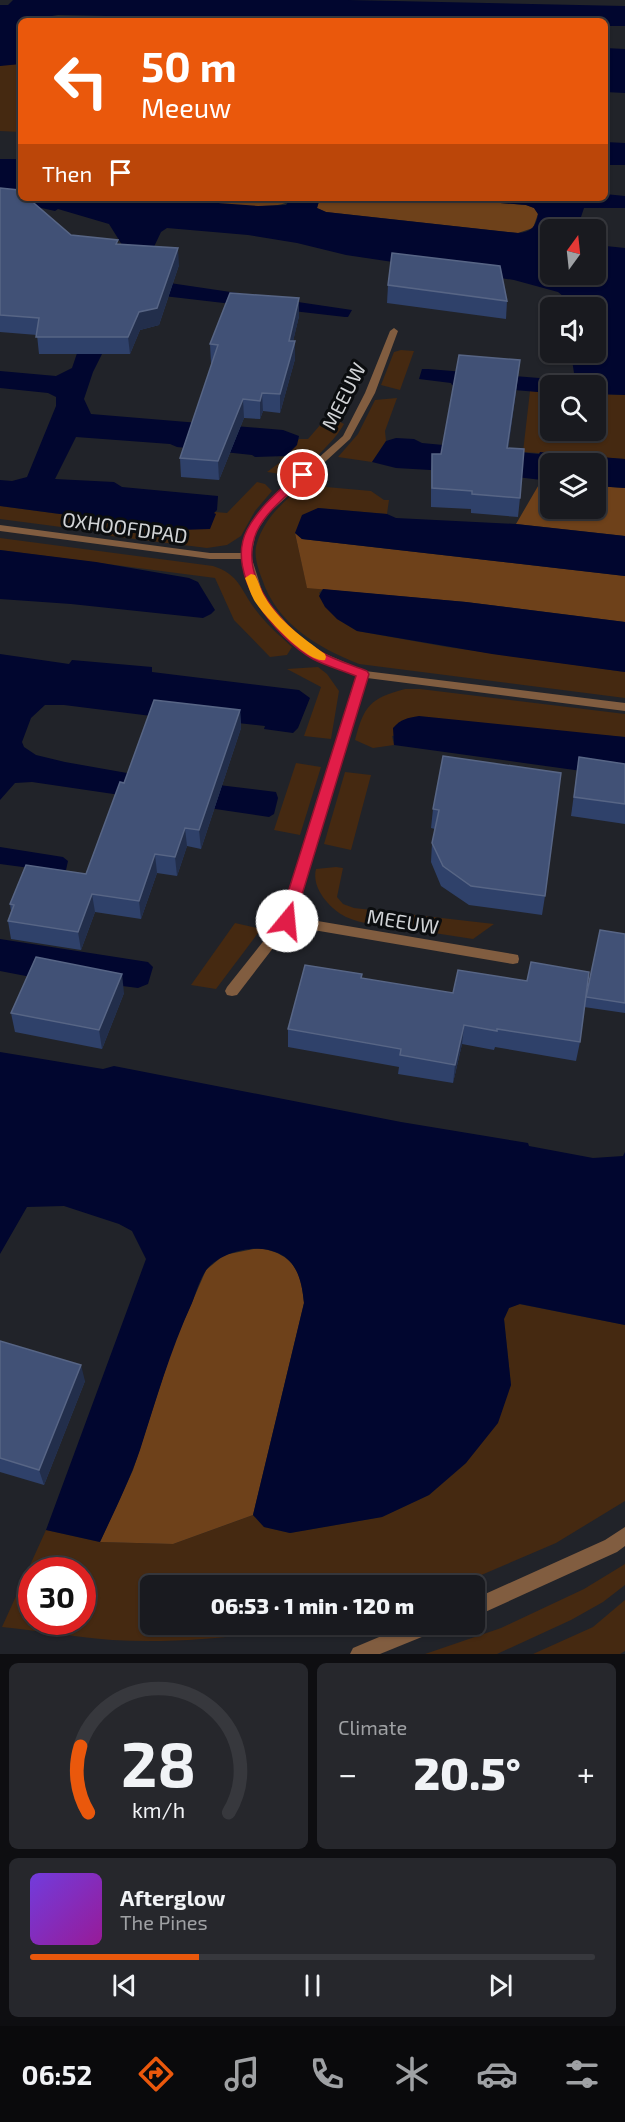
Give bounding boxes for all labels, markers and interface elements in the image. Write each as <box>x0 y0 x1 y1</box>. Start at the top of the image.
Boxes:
text: 50 m <box>141 40 237 90</box>
icon: left <box>42 42 120 120</box>
text: Meeuw <box>141 91 231 123</box>
icon: arrive <box>104 156 137 189</box>
text: Then <box>42 160 92 186</box>
north arrow <box>540 219 606 285</box>
map controls <box>540 219 606 519</box>
button: sound <box>540 297 606 363</box>
street label: MEEUW <box>316 358 370 434</box>
button: search <box>540 375 606 441</box>
pin <box>277 449 328 500</box>
button: layers <box>540 453 606 519</box>
icon: arrive <box>286 458 319 491</box>
street label: OXHOOFDPAD <box>61 506 189 548</box>
position arrow <box>255 889 319 953</box>
street label: MEEUW <box>365 903 441 939</box>
speed limit sign: 30 <box>18 1557 96 1635</box>
text: 06:53 · 1 min · 120 m <box>211 1592 414 1618</box>
text: Climate <box>338 1715 407 1739</box>
text: 28 <box>121 1725 196 1800</box>
text: 20.5° <box>413 1745 521 1799</box>
text: − <box>338 1753 357 1793</box>
text: + <box>577 1753 595 1793</box>
text: km/h <box>132 1797 185 1822</box>
text: Afterglow <box>120 1884 225 1910</box>
text: The Pines <box>120 1910 208 1934</box>
icon: previous <box>108 1969 141 2002</box>
icon: pause <box>296 1969 329 2002</box>
icon: next <box>484 1969 517 2002</box>
icon: directions <box>135 2053 177 2095</box>
icon: music <box>221 2053 263 2095</box>
icon: phone <box>306 2053 348 2095</box>
icon: climate <box>391 2053 433 2095</box>
icon: car <box>476 2053 518 2095</box>
icon: filters <box>561 2053 603 2095</box>
text: 06:52 <box>22 2058 92 2090</box>

